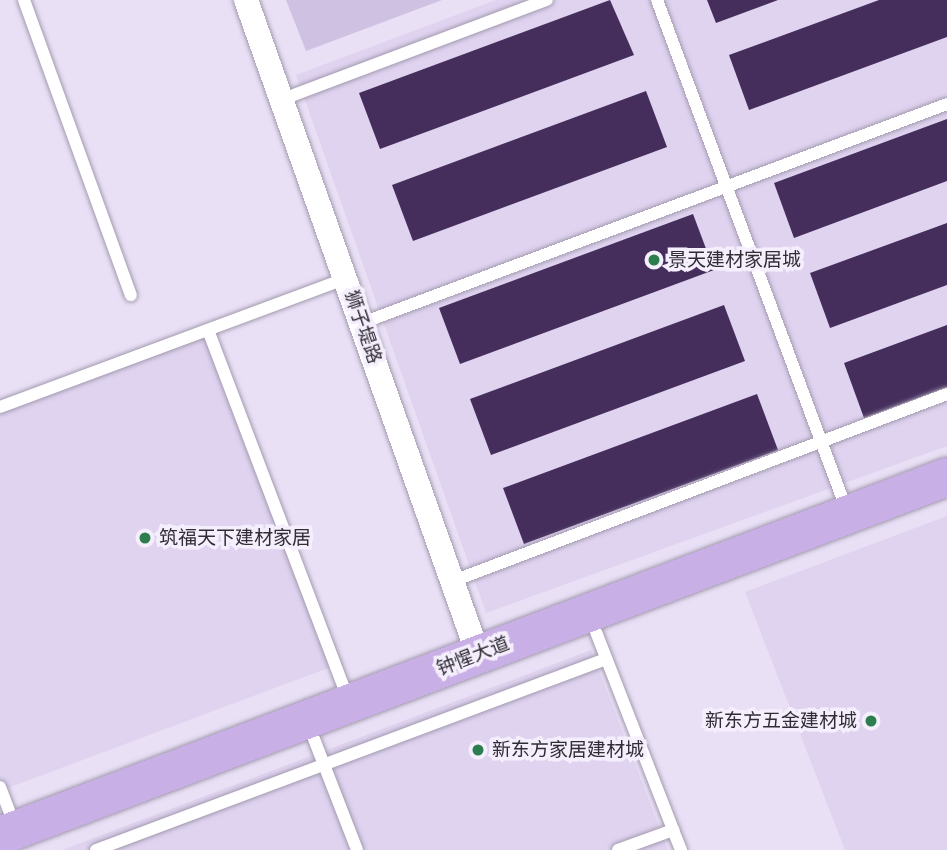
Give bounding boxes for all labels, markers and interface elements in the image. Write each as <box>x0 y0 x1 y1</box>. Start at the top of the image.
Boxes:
place label: 景天建材家居城 <box>668 249 801 271</box>
marker: 景天建材家居城 <box>646 252 662 268</box>
street label: 狮子堤路 <box>340 287 386 367</box>
place label: 筑福天下建材家居 <box>159 527 311 549</box>
marker: 筑福天下建材家居 <box>137 530 153 546</box>
street label: 钟惺大道 <box>433 632 513 680</box>
place label: 新东方五金建材城 <box>705 710 857 732</box>
marker: 新东方五金建材城 <box>863 713 879 729</box>
place label: 新东方家居建材城 <box>492 739 644 761</box>
marker: 新东方家居建材城 <box>470 742 486 758</box>

